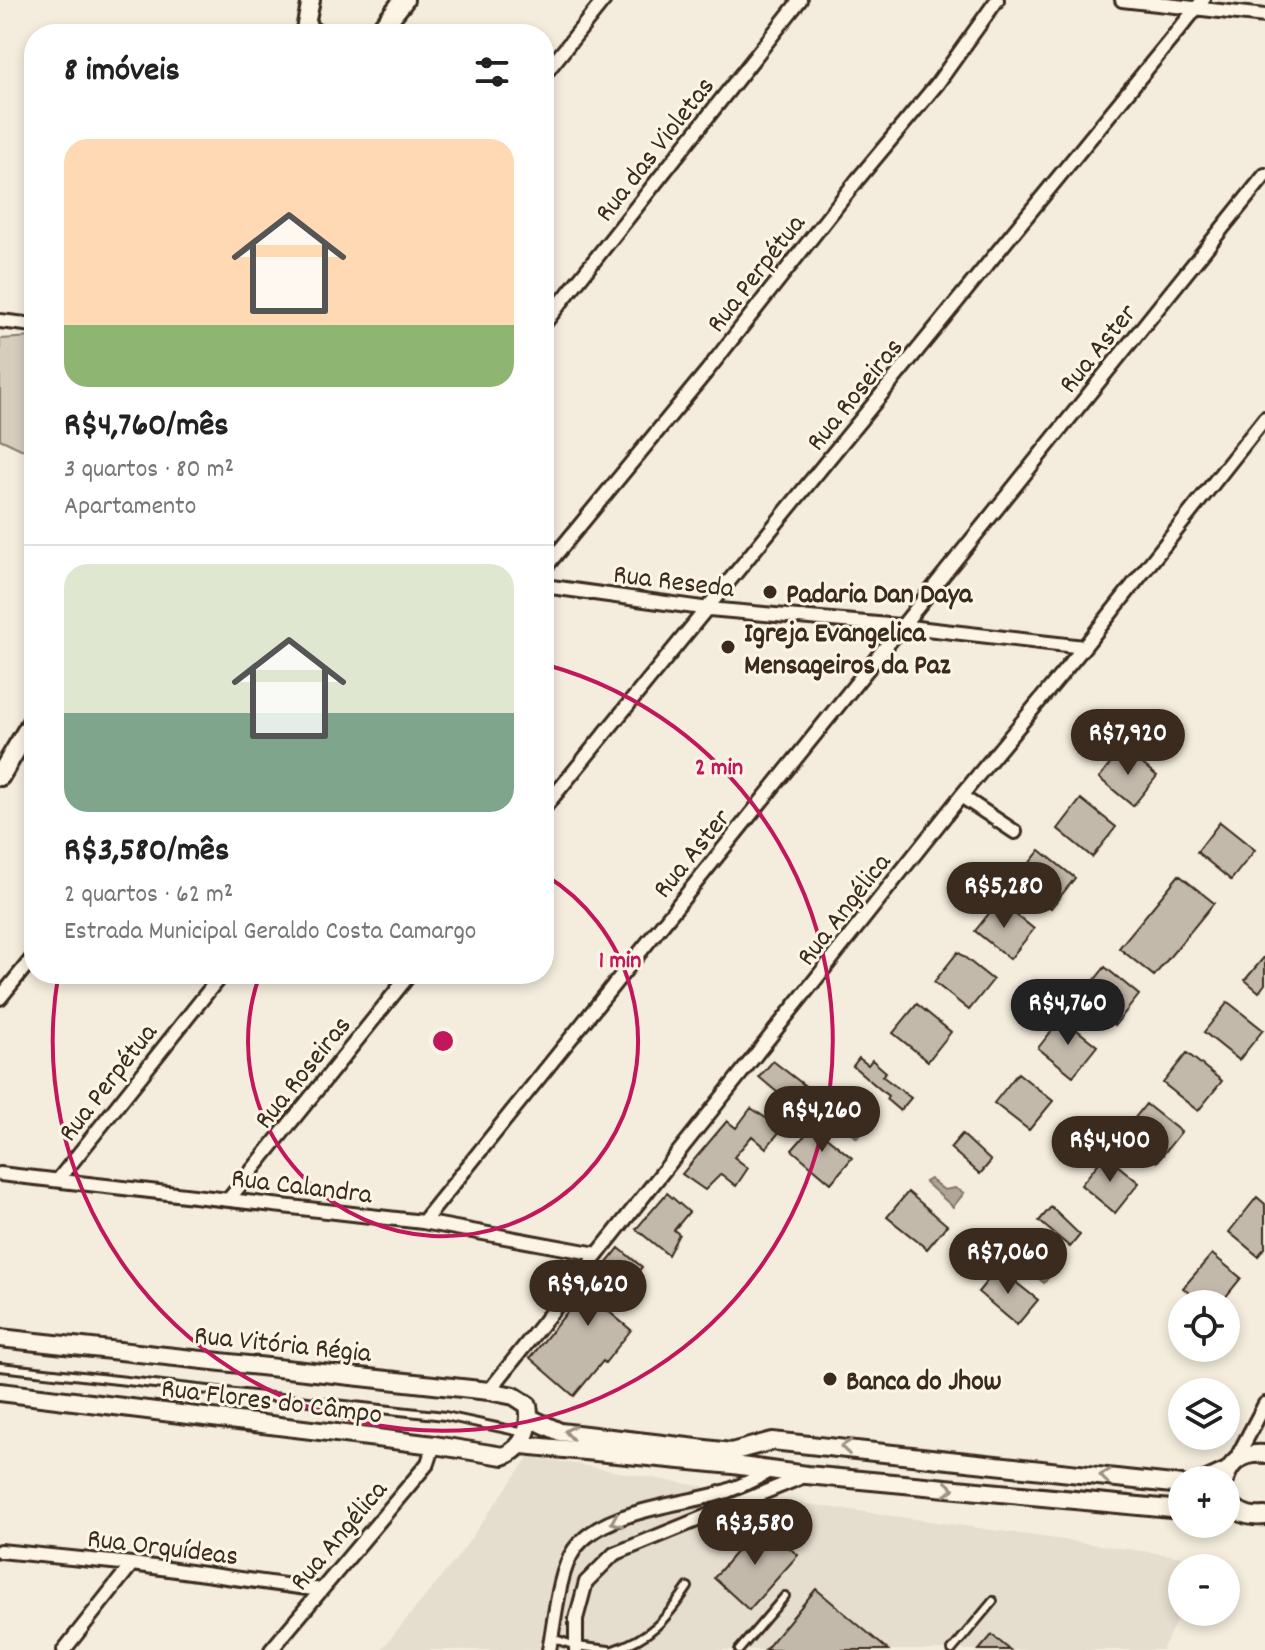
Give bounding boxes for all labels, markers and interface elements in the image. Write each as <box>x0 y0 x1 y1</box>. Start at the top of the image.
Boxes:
text: 8 imóveis <box>64 48 180 97</box>
icon: filters <box>470 50 514 94</box>
street label: Rua das Violetas <box>587 70 727 232</box>
icon: home <box>217 191 361 335</box>
street label: Rua Perpétua <box>699 206 818 343</box>
street label: Rua Aster <box>1051 296 1149 404</box>
street label: Rua Roseiras <box>799 331 915 462</box>
text: R$4,760/mês <box>64 403 229 452</box>
text: 3 quartos · 80 m² <box>64 452 234 489</box>
text: Apartamento <box>64 489 196 526</box>
street label: Rua Reseda <box>611 557 737 611</box>
place label: Padaria Dan Daya <box>786 577 973 617</box>
marker: Padaria Dan Daya <box>761 583 779 601</box>
icon: home <box>217 616 361 760</box>
place label: Igreja Evangelica Mensageiros da Paz <box>744 616 951 688</box>
marker: Igreja Evangelica Mensageiros da Paz <box>719 638 737 656</box>
pin: R$7,920 <box>1054 709 1202 777</box>
text: R$7,920 <box>1089 716 1167 753</box>
text: 2 min <box>695 752 743 786</box>
street label: Rua Aster <box>645 801 743 909</box>
text: R$3,580/mês <box>64 828 229 877</box>
street label: Rua Angélica <box>789 845 903 976</box>
pin: R$5,280 <box>930 862 1078 930</box>
text: R$5,280 <box>965 869 1043 906</box>
text: 2 quartos · 62 m² <box>64 877 233 914</box>
text: Estrada Municipal Geraldo Costa Camargo <box>64 914 476 951</box>
text: 1 min <box>599 945 641 979</box>
pin: R$4,760 <box>994 979 1142 1047</box>
text: R$4,760 <box>1029 986 1107 1023</box>
street label: Rua Roseiras <box>247 1009 363 1140</box>
street label: Rua Perpétua <box>51 1015 170 1152</box>
centre of rings <box>429 1027 457 1055</box>
pin: R$4,260 <box>748 1086 896 1154</box>
text: R$4,260 <box>782 1093 862 1130</box>
pin: R$4,400 <box>1036 1116 1184 1184</box>
text: R$4,400 <box>1070 1123 1150 1160</box>
street label: Rua Calandra <box>229 1160 375 1218</box>
pin: R$7,060 <box>934 1228 1082 1296</box>
text: R$7,060 <box>967 1235 1049 1272</box>
pin: R$9,620 <box>514 1260 662 1328</box>
text: R$9,620 <box>548 1267 628 1304</box>
map controls <box>1168 1290 1240 1626</box>
button: locate <box>1168 1290 1240 1362</box>
street label: Rua Vitória Régia <box>192 1318 374 1376</box>
place label: Banca do Jhow <box>846 1364 1002 1404</box>
marker: Banca do Jhow <box>821 1370 839 1388</box>
street label: Rua Flores do Câmpo <box>159 1371 384 1437</box>
button: layers <box>1168 1378 1240 1450</box>
one-way arrow <box>563 1424 577 1441</box>
one-way arrow <box>839 1439 852 1456</box>
button: + <box>1168 1466 1240 1538</box>
one-way arrow <box>1098 1467 1111 1484</box>
street label: Rua Angélica <box>282 1472 400 1601</box>
one-way arrow <box>943 1480 956 1497</box>
pin: R$3,580 <box>681 1499 829 1567</box>
text: R$3,580 <box>716 1506 794 1543</box>
one-way arrow <box>610 1511 625 1527</box>
street label: Rua Orquídeas <box>85 1521 240 1579</box>
button: − <box>1168 1554 1240 1626</box>

